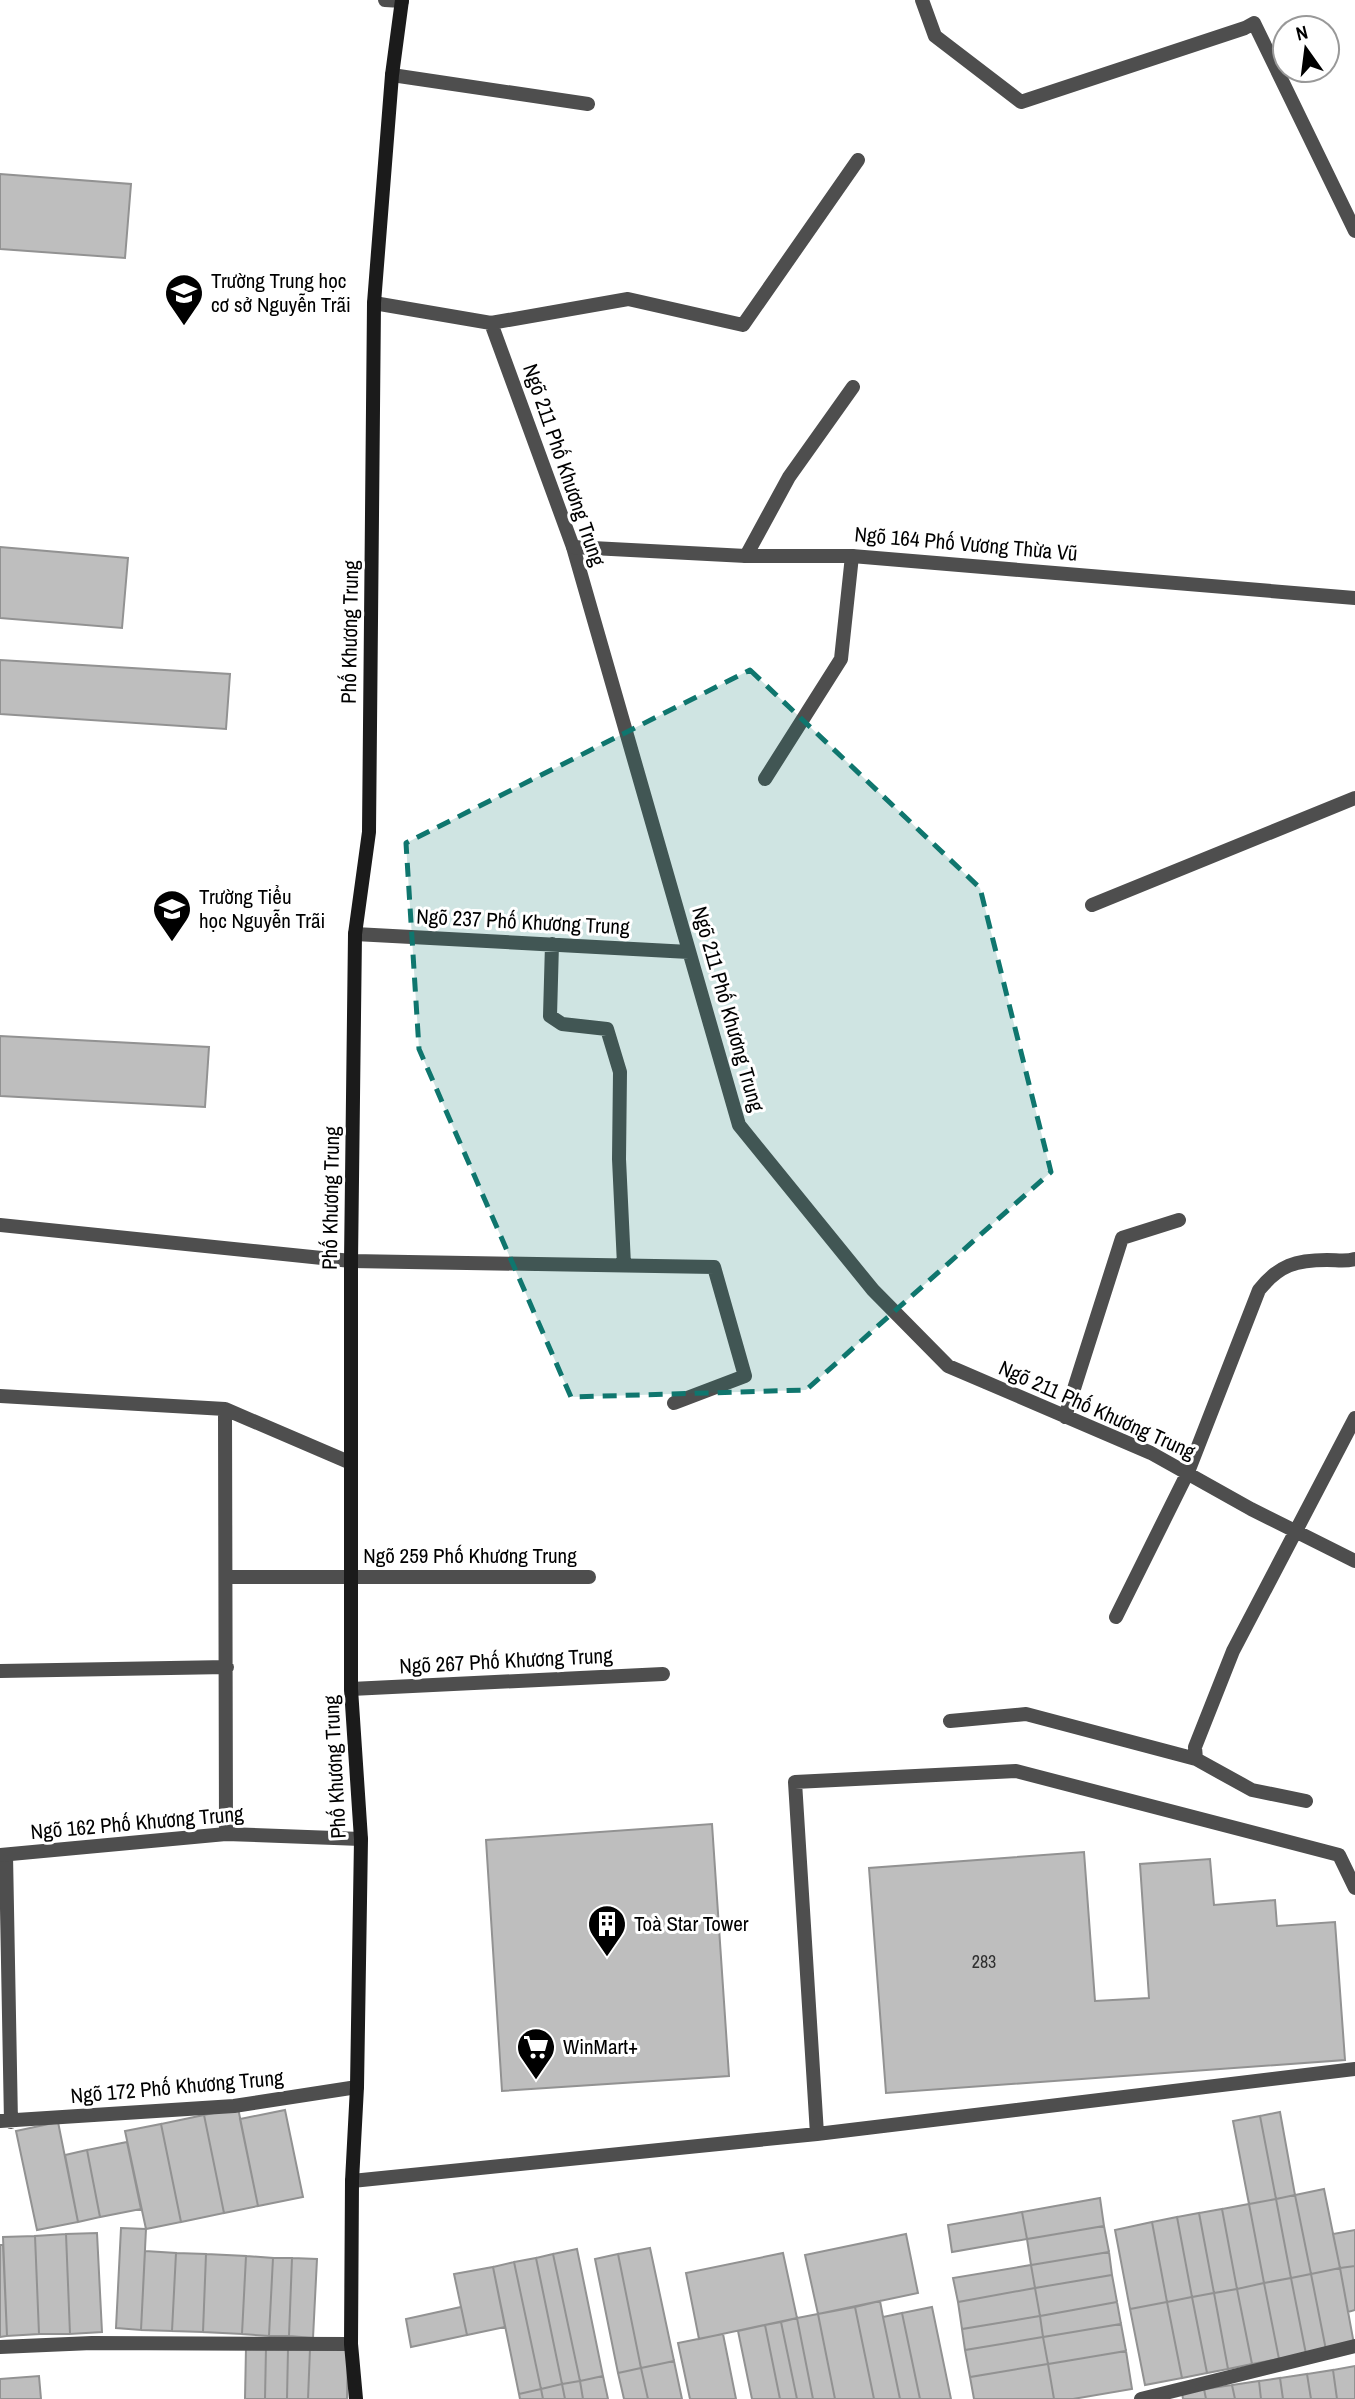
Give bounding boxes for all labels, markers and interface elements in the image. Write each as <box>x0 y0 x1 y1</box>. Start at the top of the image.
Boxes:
north arrow <box>1271 14 1341 84</box>
text: N <box>1293 19 1310 46</box>
place label: Trường Trung học cơ sở Nguyễn Trãi <box>211 266 351 319</box>
school or university icon: Trường Trung học cơ sở Nguyễn Trãi <box>163 272 205 327</box>
street label: Ngõ 211 Phố Khương Trung <box>516 360 613 570</box>
street label: Ngõ 164 Phố Vương Thừa Vũ <box>853 519 1079 568</box>
street label: Phố Khương Trung <box>334 560 365 704</box>
place label: Trường Tiểu học Nguyễn Trãi <box>199 882 325 935</box>
school or university icon: Trường Tiểu học Nguyễn Trãi <box>151 888 193 943</box>
street label: Ngõ 237 Phố Khương Trung <box>416 901 631 942</box>
street label: Ngõ 211 Phố Khương Trung <box>685 903 772 1115</box>
street label: Phố Khương Trung <box>315 1126 346 1270</box>
street label: Ngõ 211 Phố Khương Trung <box>994 1353 1200 1466</box>
street label: Ngõ 259 Phố Khương Trung <box>363 1541 577 1570</box>
street label: Ngõ 267 Phố Khương Trung <box>399 1640 614 1681</box>
street label: Phố Khương Trung <box>316 1694 353 1840</box>
street label: Ngõ 162 Phố Khương Trung <box>29 1799 245 1846</box>
building icon: Toà Star Tower <box>586 1903 628 1958</box>
place label: Toà Star Tower <box>634 1909 749 1938</box>
house number: 283 <box>972 1949 996 1974</box>
supermarket icon: WinMart+ <box>515 2026 557 2081</box>
place label: WinMart+ <box>563 2032 638 2061</box>
street label: Ngõ 172 Phố Khương Trung <box>69 2063 285 2110</box>

